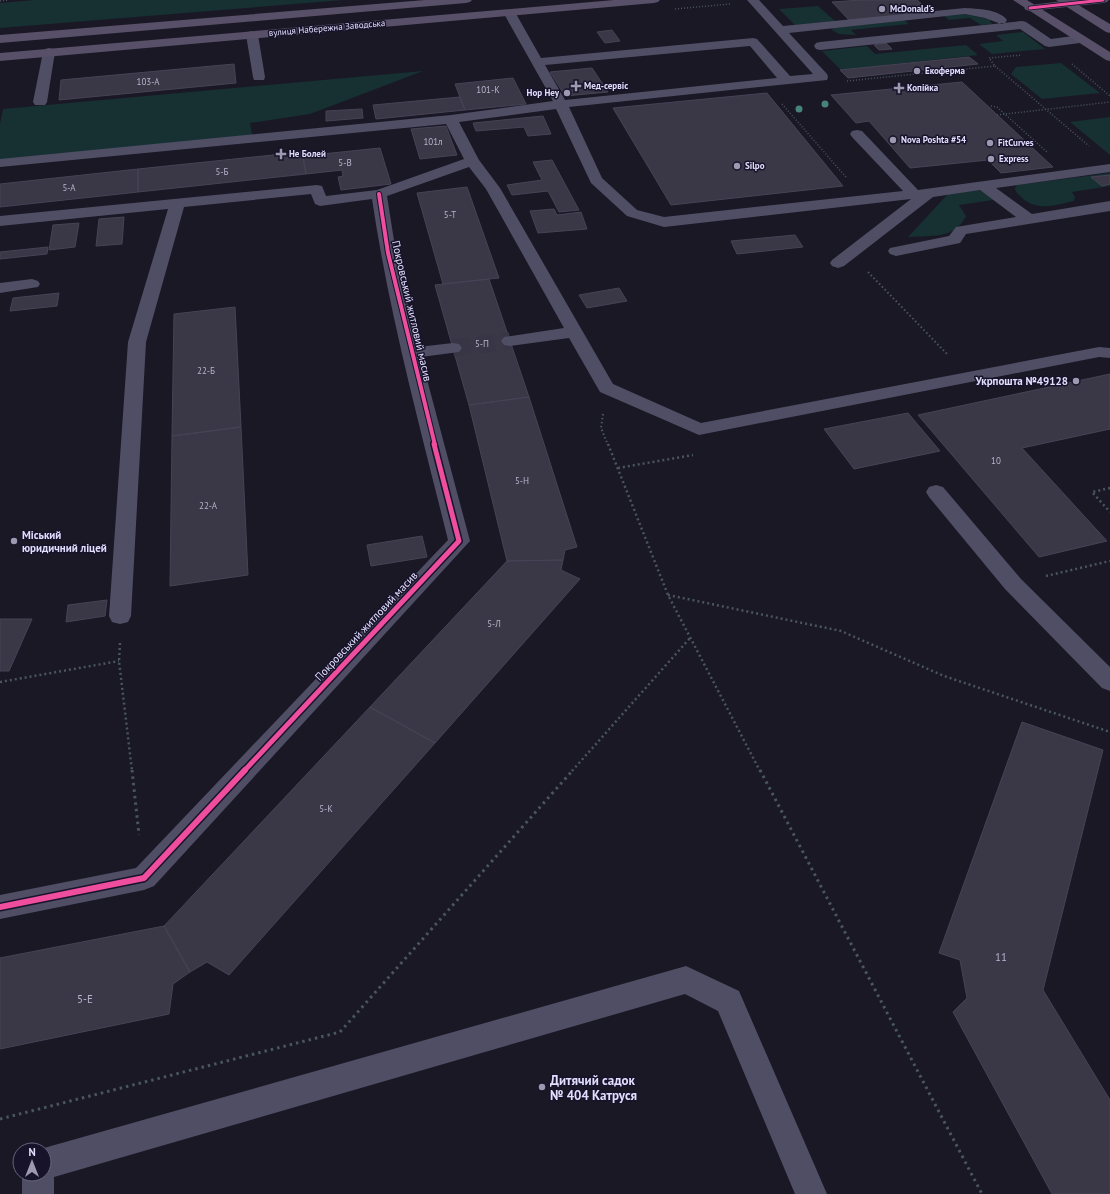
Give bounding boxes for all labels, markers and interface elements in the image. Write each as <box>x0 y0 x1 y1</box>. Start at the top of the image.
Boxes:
place label: McDonald's <box>890 3 934 14</box>
marker: McDonald's <box>877 4 887 14</box>
street label: вулиця Набережна Заводська <box>268 17 386 38</box>
place label: Екоферма <box>925 65 966 76</box>
marker: Екоферма <box>912 66 922 76</box>
house number: 103-А <box>137 76 160 87</box>
place label: Мед-сервіс <box>584 80 628 91</box>
marker: Мед-сервіс <box>571 81 581 91</box>
place label: Копійка <box>907 82 939 93</box>
marker: Копійка <box>894 83 904 93</box>
house number: 101-К <box>476 84 500 95</box>
place label: Hop Hey <box>527 87 560 98</box>
marker: Hop Hey <box>562 88 572 98</box>
place label: Nova Poshta #54 <box>901 134 966 145</box>
marker: Nova Poshta #54 <box>888 135 898 145</box>
house number: 101л <box>423 136 443 147</box>
place label: FitCurves <box>998 137 1034 148</box>
marker: FitCurves <box>985 138 995 148</box>
place label: Не Болей <box>289 148 326 159</box>
marker: Не Болей <box>276 149 286 159</box>
place label: Express <box>999 153 1029 164</box>
marker: Express <box>986 154 996 164</box>
house number: 5-В <box>338 157 352 168</box>
place label: Silpo <box>745 160 765 171</box>
marker: Silpo <box>732 161 742 171</box>
house number: 5-Б <box>215 166 229 177</box>
house number: 5-А <box>62 182 76 193</box>
house number: 5-Т <box>444 209 456 220</box>
street label: Покровський житловий масив <box>389 239 435 383</box>
house number: 5-П <box>475 338 489 349</box>
house number: 22-Б <box>197 365 215 376</box>
place label: Укрпошта №49128 <box>975 374 1068 388</box>
marker: Укрпошта №49128 <box>1071 376 1081 386</box>
house number: 10 <box>991 455 1001 466</box>
house number: 5-Н <box>515 475 529 486</box>
house number: 22-А <box>199 500 218 511</box>
place label: Міський юридичний ліцей <box>22 528 107 555</box>
marker: Міський юридичний ліцей <box>9 536 19 546</box>
street label: Покровський житловий масив <box>312 568 420 684</box>
house number: 5-Л <box>487 618 501 629</box>
house number: 5-К <box>319 803 333 814</box>
house number: 11 <box>995 950 1007 964</box>
house number: 5-Е <box>77 992 93 1006</box>
place label: Дитячий садок № 404 Катруся <box>550 1072 637 1104</box>
marker: Дитячий садок № 404 Катруся <box>537 1082 547 1092</box>
north arrow <box>12 1142 52 1182</box>
text: N <box>28 1145 36 1159</box>

